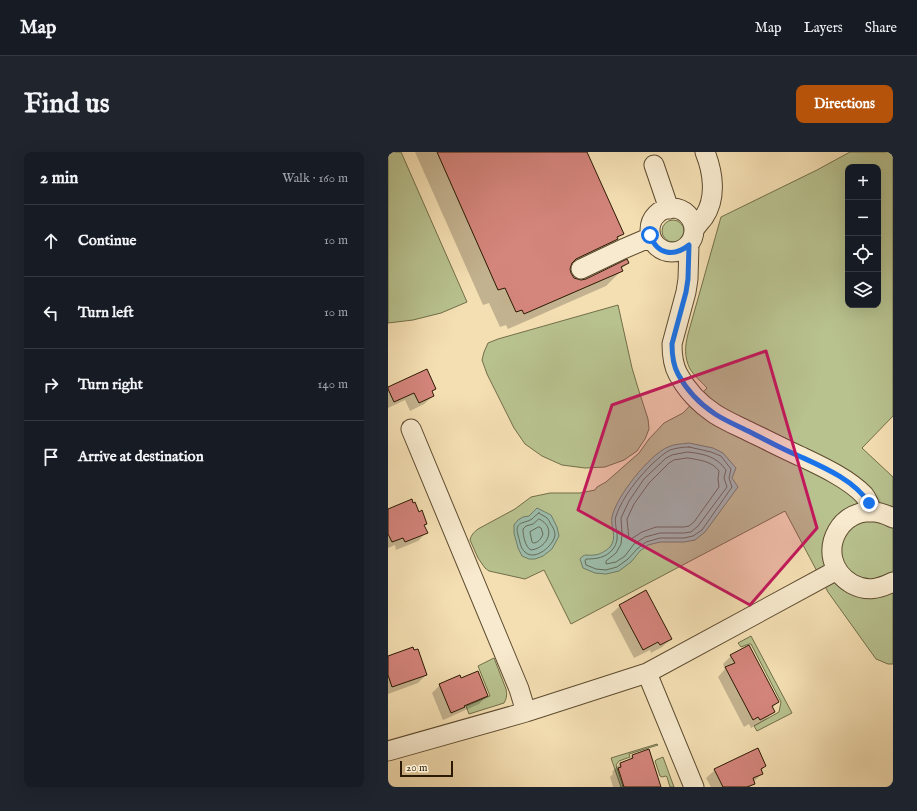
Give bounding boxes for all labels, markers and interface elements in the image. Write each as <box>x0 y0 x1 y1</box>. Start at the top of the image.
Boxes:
text: Map <box>20 16 56 40</box>
text: Map <box>755 19 782 37</box>
text: Layers <box>804 19 843 37</box>
text: Share <box>865 19 897 37</box>
button: Directions <box>796 85 893 123</box>
text: Find us <box>24 87 110 122</box>
map controls <box>845 164 881 308</box>
button: + <box>845 164 881 200</box>
text: 2 min <box>40 168 78 189</box>
text: Walk · 160 m <box>282 170 348 187</box>
button: − <box>845 200 881 236</box>
route start <box>641 226 659 244</box>
icon: ahead <box>40 230 62 252</box>
text: Continue <box>78 231 136 250</box>
text: 10 m <box>324 232 348 249</box>
button: locate <box>845 236 881 272</box>
button: layers <box>845 272 881 308</box>
icon: left <box>40 302 62 324</box>
text: Turn left <box>78 303 134 322</box>
text: 10 m <box>324 304 348 321</box>
icon: right <box>40 374 62 396</box>
text: Turn right <box>78 375 143 394</box>
text: 140 m <box>318 376 348 393</box>
icon: arrive <box>40 446 62 468</box>
text: Arrive at destination <box>78 447 204 466</box>
route end <box>860 494 878 512</box>
scale bar <box>400 759 453 778</box>
text: 20 m <box>406 761 427 775</box>

